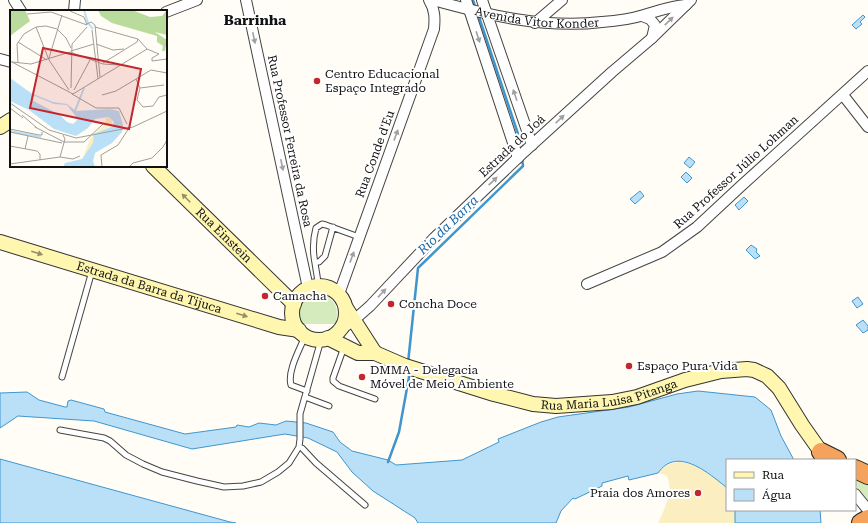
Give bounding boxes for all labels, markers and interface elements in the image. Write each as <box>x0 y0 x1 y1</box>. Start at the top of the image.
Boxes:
street label: Avenida Vitor Konder <box>474 4 600 31</box>
inset map <box>10 10 167 167</box>
district label: Barrinha <box>224 12 287 28</box>
one-way arrow <box>664 17 674 26</box>
one-way arrow <box>476 31 482 43</box>
one-way arrow <box>251 32 257 44</box>
street label: Rua Professor Ferreira da Rosa <box>265 54 315 229</box>
place label: Centro Educacional Espaço Integrado <box>325 67 440 95</box>
marker: Centro Educacional Espaço Integrado <box>312 76 322 86</box>
one-way arrow <box>511 89 517 101</box>
street label: Rua Conde d'Eu <box>353 108 397 199</box>
street label: Estrada do Joá <box>476 112 548 180</box>
street label: Rua Professor Júlio Lohman <box>671 112 801 232</box>
one-way arrow <box>556 115 565 124</box>
one-way arrow <box>393 129 399 141</box>
one-way arrow <box>279 159 285 171</box>
one-way arrow <box>489 177 498 186</box>
water label: Rio da Barra <box>414 192 481 258</box>
one-way arrow <box>181 193 191 203</box>
street label: Rua Einstein <box>193 205 255 266</box>
one-way arrow <box>32 250 44 256</box>
one-way arrow <box>349 251 355 263</box>
street label: Estrada da Barra da Tijuca <box>75 259 224 316</box>
one-way arrow <box>377 288 387 298</box>
place label: Camacha <box>273 289 327 303</box>
marker: Camacha <box>260 291 270 301</box>
place label: Concha Doce <box>399 297 477 311</box>
marker: Concha Doce <box>386 299 396 309</box>
one-way arrow <box>236 312 248 318</box>
place label: Espaço Pura Vida <box>637 359 738 373</box>
marker: Espaço Pura Vida <box>624 361 634 371</box>
place label: DMMA - Delegacia Móvel de Meio Ambiente <box>370 363 514 391</box>
marker: DMMA - Delegacia Móvel de Meio Ambiente <box>357 372 367 382</box>
street label: Rua Maria Luisa Pitanga <box>540 376 679 413</box>
legend <box>726 459 856 511</box>
text: Rua <box>762 468 785 482</box>
place label: Praia dos Amores <box>590 486 690 500</box>
marker: Praia dos Amores <box>693 488 703 498</box>
text: Água <box>762 488 792 502</box>

